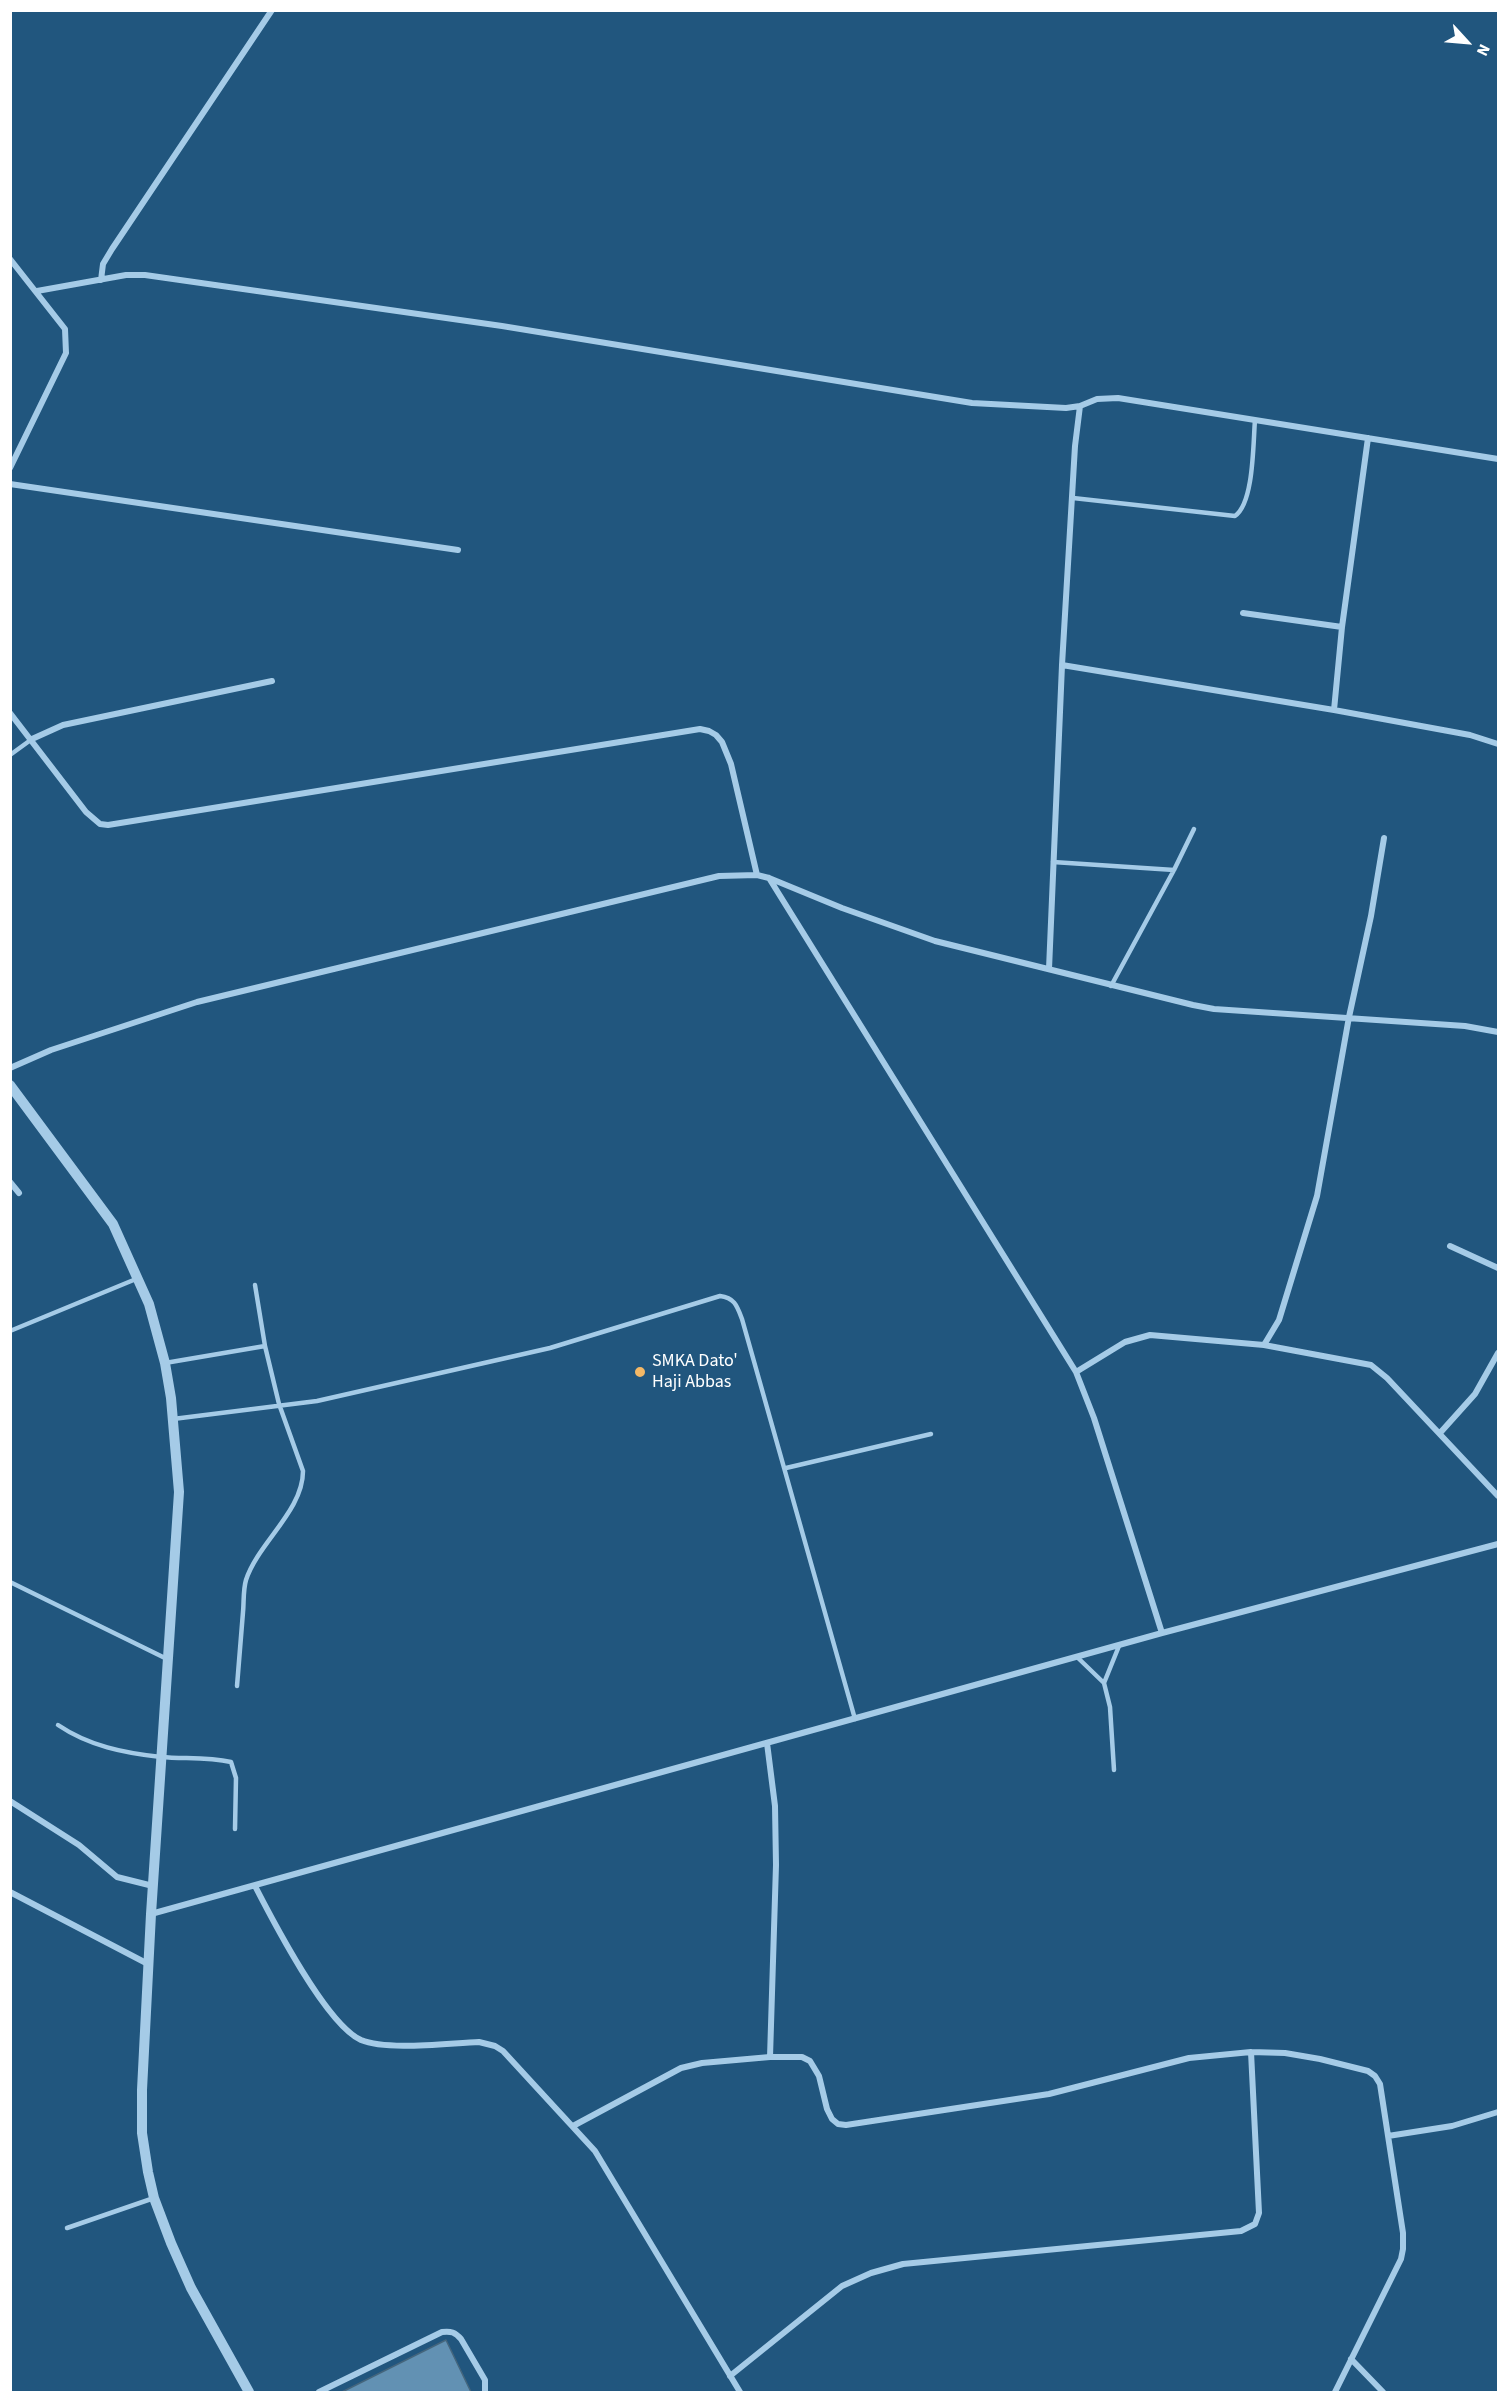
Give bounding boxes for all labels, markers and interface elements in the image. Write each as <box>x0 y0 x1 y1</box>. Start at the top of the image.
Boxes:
north arrow <box>1437 12 1497 72</box>
text: N <box>1471 40 1495 59</box>
place label: SMKA Dato' Haji Abbas <box>652 1351 738 1394</box>
marker: SMKA Dato' Haji Abbas <box>633 1365 647 1379</box>

